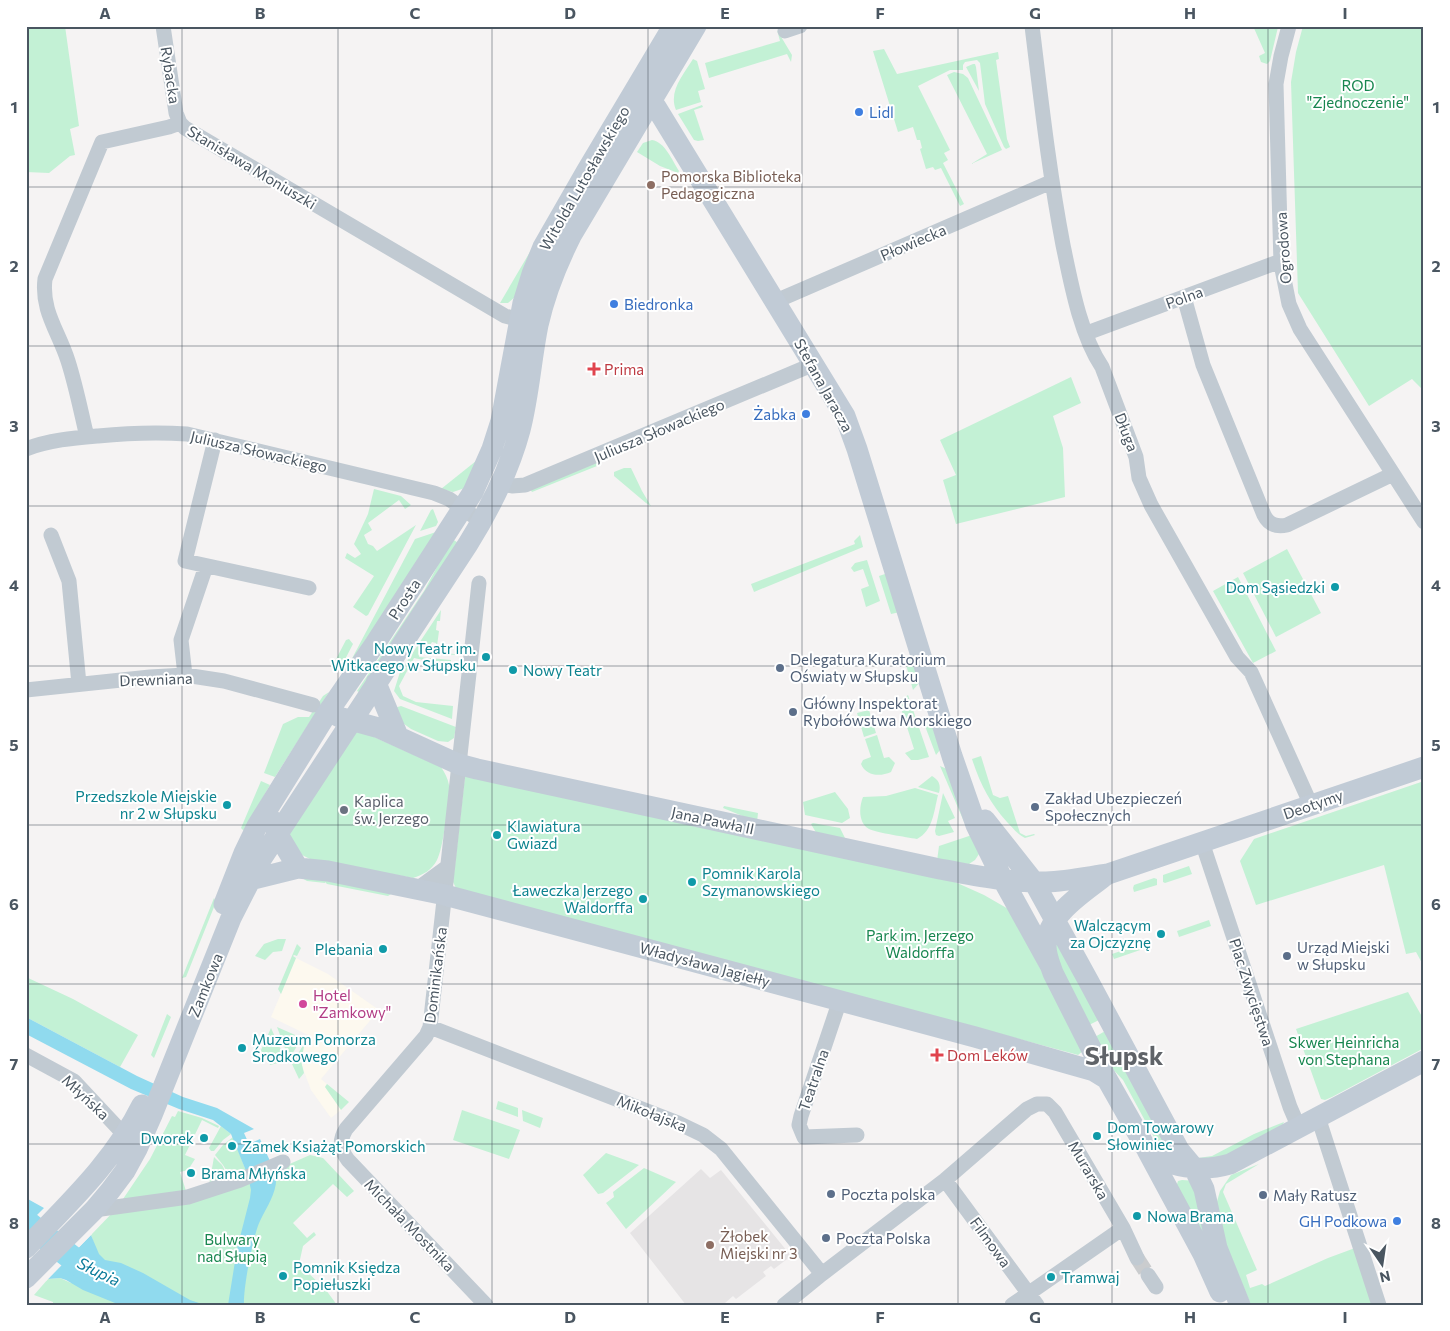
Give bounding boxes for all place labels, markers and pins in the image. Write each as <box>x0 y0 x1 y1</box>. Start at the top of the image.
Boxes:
place label: Lidl <box>869 103 894 121</box>
marker: Lidl <box>853 106 865 118</box>
place label: Pomorska Biblioteka Pedagogiczna <box>661 167 801 202</box>
marker: Pomorska Biblioteka Pedagogiczna <box>645 179 657 191</box>
place label: Biedronka <box>624 295 693 313</box>
marker: Biedronka <box>608 298 620 310</box>
place label: Prima <box>604 360 644 378</box>
marker: Prima <box>588 363 600 375</box>
place label: Żabka <box>753 405 796 423</box>
marker: Żabka <box>800 408 812 420</box>
place label: Dom Sąsiedzki <box>1226 578 1325 596</box>
marker: Dom Sąsiedzki <box>1329 581 1341 593</box>
place label: Nowy Teatr im. Witkacego w Słupsku <box>331 639 476 674</box>
place label: Delegatura Kuratorium Oświaty w Słupsku <box>790 650 946 685</box>
marker: Nowy Teatr im. Witkacego w Słupsku <box>480 651 492 663</box>
place label: Nowy Teatr <box>523 661 602 679</box>
marker: Delegatura Kuratorium Oświaty w Słupsku <box>774 662 786 674</box>
marker: Nowy Teatr <box>507 664 519 676</box>
place label: Główny Inspektorat Rybołówstwa Morskiego <box>803 694 972 729</box>
marker: Główny Inspektorat Rybołówstwa Morskiego <box>787 706 799 718</box>
place label: Przedszkole Miejskie nr 2 w Słupsku <box>75 787 217 822</box>
place label: Zakład Ubezpieczeń Społecznych <box>1045 789 1182 824</box>
place label: Kaplica św. Jerzego <box>354 792 429 827</box>
marker: Przedszkole Miejskie nr 2 w Słupsku <box>221 799 233 811</box>
marker: Zakład Ubezpieczeń Społecznych <box>1029 801 1041 813</box>
marker: Kaplica św. Jerzego <box>338 804 350 816</box>
place label: Klawiatura Gwiazd <box>507 817 580 852</box>
marker: Klawiatura Gwiazd <box>491 829 503 841</box>
place label: Pomnik Karola Szymanowskiego <box>702 864 820 899</box>
marker: Pomnik Karola Szymanowskiego <box>686 876 698 888</box>
place label: Ławeczka Jerzego Waldorffa <box>512 881 633 916</box>
marker: Ławeczka Jerzego Waldorffa <box>637 893 649 905</box>
place label: Walczącym za Ojczyznę <box>1070 916 1151 951</box>
marker: Walczącym za Ojczyznę <box>1155 928 1167 940</box>
place label: Urząd Miejski w Słupsku <box>1297 938 1390 973</box>
place label: Plebania <box>315 940 373 958</box>
marker: Plebania <box>377 943 389 955</box>
marker: Urząd Miejski w Słupsku <box>1281 950 1293 962</box>
place label: Hotel "Zamkowy" <box>313 986 391 1021</box>
marker: Hotel "Zamkowy" <box>297 998 309 1010</box>
place label: Muzeum Pomorza Środkowego <box>252 1030 376 1065</box>
marker: Muzeum Pomorza Środkowego <box>236 1042 248 1054</box>
place label: Dom Leków <box>947 1046 1028 1064</box>
marker: Dom Leków <box>931 1049 943 1061</box>
place label: Dom Towarowy Słowiniec <box>1107 1118 1214 1153</box>
place label: Dworek <box>140 1129 194 1147</box>
marker: Dom Towarowy Słowiniec <box>1091 1130 1103 1142</box>
marker: Dworek <box>198 1132 210 1144</box>
place label: Zamek Książąt Pomorskich <box>242 1137 426 1155</box>
marker: Zamek Książąt Pomorskich <box>226 1140 238 1152</box>
place label: Brama Młyńska <box>201 1164 306 1182</box>
marker: Brama Młyńska <box>185 1167 197 1179</box>
place label: Poczta polska <box>841 1185 935 1203</box>
place label: Mały Ratusz <box>1273 1186 1357 1204</box>
marker: Poczta polska <box>825 1188 837 1200</box>
marker: Mały Ratusz <box>1257 1189 1269 1201</box>
place label: Nowa Brama <box>1147 1207 1234 1225</box>
marker: Nowa Brama <box>1131 1210 1143 1222</box>
place label: GH Podkowa <box>1299 1212 1387 1230</box>
marker: GH Podkowa <box>1391 1215 1403 1227</box>
place label: Żłobek Miejski nr 3 <box>720 1227 798 1262</box>
place label: Poczta Polska <box>836 1229 931 1247</box>
marker: Poczta Polska <box>820 1232 832 1244</box>
marker: Żłobek Miejski nr 3 <box>704 1239 716 1251</box>
place label: Pomnik Księdza Popiełuszki <box>293 1258 400 1293</box>
place label: Tramwaj <box>1061 1268 1120 1286</box>
marker: Pomnik Księdza Popiełuszki <box>277 1270 289 1282</box>
marker: Tramwaj <box>1045 1271 1057 1283</box>

